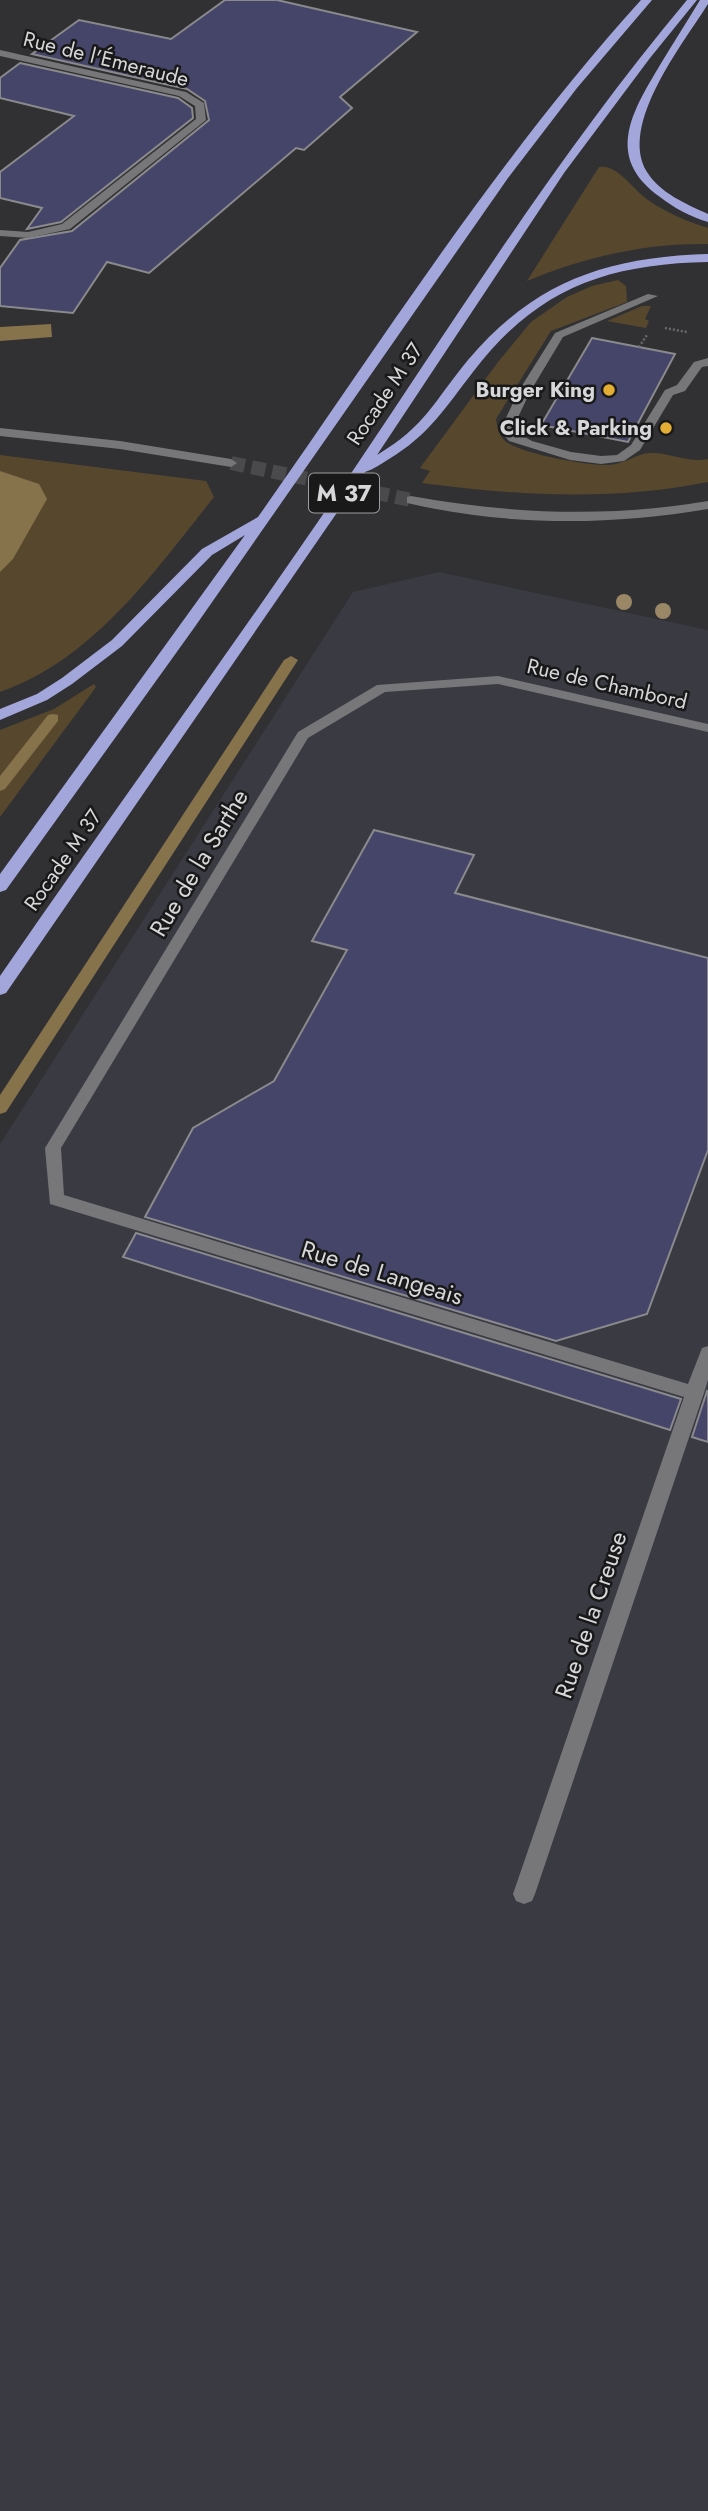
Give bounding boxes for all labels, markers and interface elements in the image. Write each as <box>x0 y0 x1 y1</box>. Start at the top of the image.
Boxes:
street label: Rue de l'Émeraude <box>20 24 192 94</box>
street label: Rocade M 37 <box>340 337 430 451</box>
place label: Burger King <box>476 375 595 405</box>
marker: Burger King <box>601 382 617 398</box>
place label: Click & Parking <box>500 413 652 443</box>
marker: Click & Parking <box>658 420 674 436</box>
road number: M 37 <box>309 474 379 512</box>
street label: Rue de Chambord <box>524 651 690 717</box>
street label: Rue de la Sarthe <box>141 782 257 943</box>
street label: Rocade M 37 <box>17 803 109 917</box>
street label: Rue de Langeais <box>297 1231 467 1314</box>
street label: Rue de la Creuse <box>546 1527 635 1703</box>

